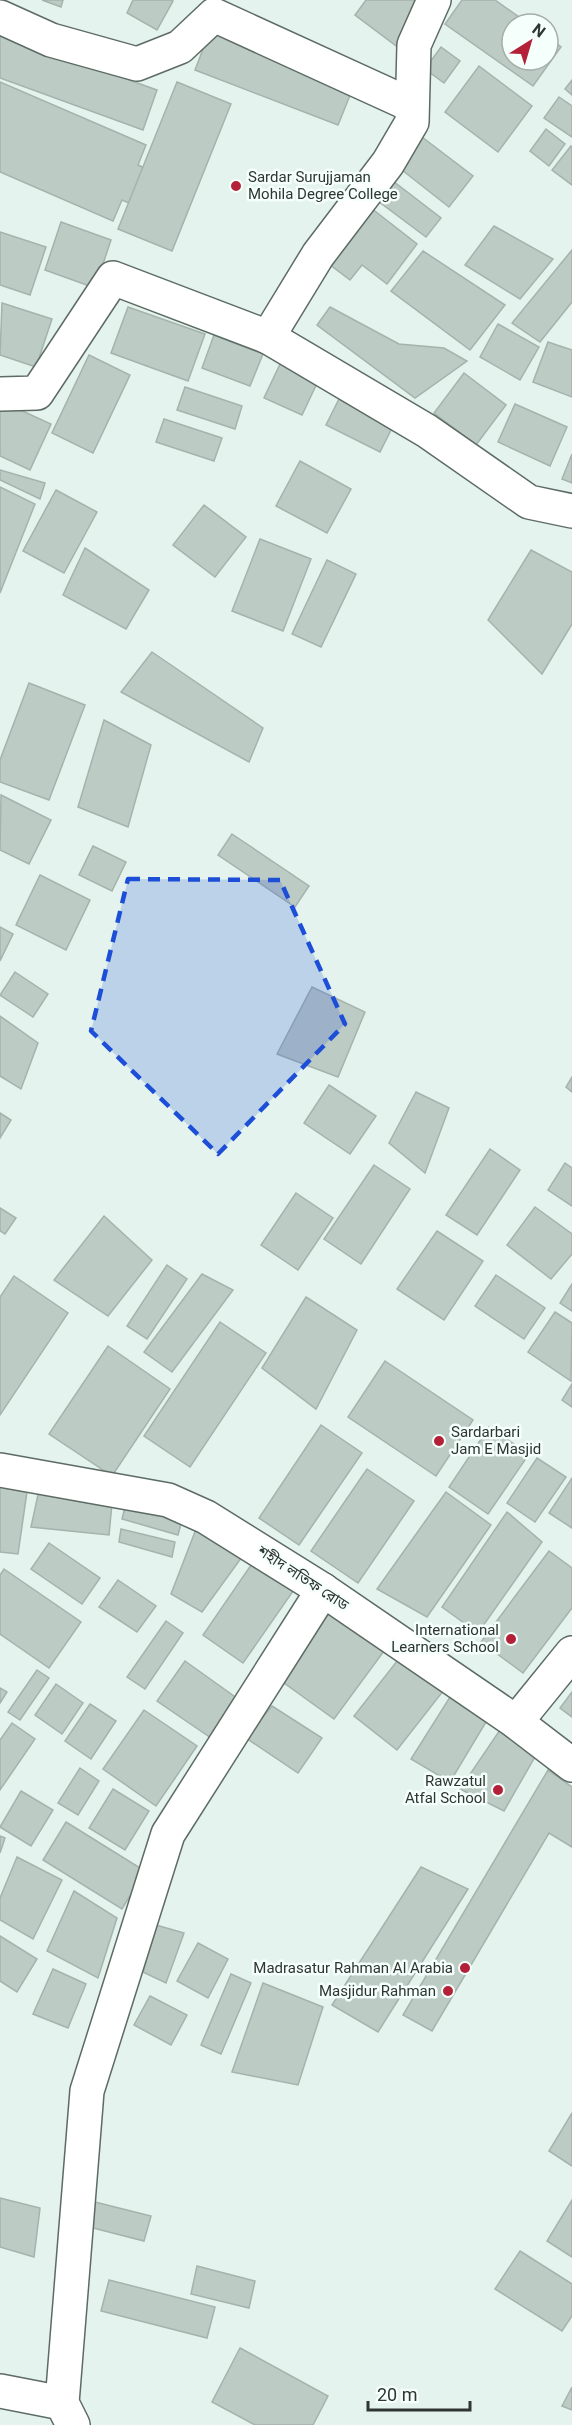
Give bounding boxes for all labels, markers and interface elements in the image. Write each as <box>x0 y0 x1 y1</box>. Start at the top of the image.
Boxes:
north arrow <box>500 12 560 72</box>
text: N <box>528 19 549 41</box>
place label: Sardar Surujjaman Mohila Degree College <box>248 168 398 203</box>
marker: Sardar Surujjaman Mohila Degree College <box>229 179 243 193</box>
place label: Sardarbari Jam E Masjid <box>451 1423 541 1458</box>
marker: Sardarbari Jam E Masjid <box>432 1434 446 1448</box>
street label: শহীদ লতিফ রোড <box>253 1541 352 1614</box>
place label: International Learners School <box>391 1621 499 1656</box>
marker: International Learners School <box>504 1632 518 1646</box>
place label: Rawzatul Atfal School <box>405 1772 486 1807</box>
marker: Rawzatul Atfal School <box>491 1783 505 1797</box>
place label: Madrasatur Rahman Al Arabia <box>253 1959 453 1977</box>
marker: Madrasatur Rahman Al Arabia <box>458 1961 472 1975</box>
place label: Masjidur Rahman <box>319 1982 436 2000</box>
marker: Masjidur Rahman <box>441 1984 455 1998</box>
scale bar <box>368 2374 470 2412</box>
text: 20 m <box>377 2384 417 2405</box>

